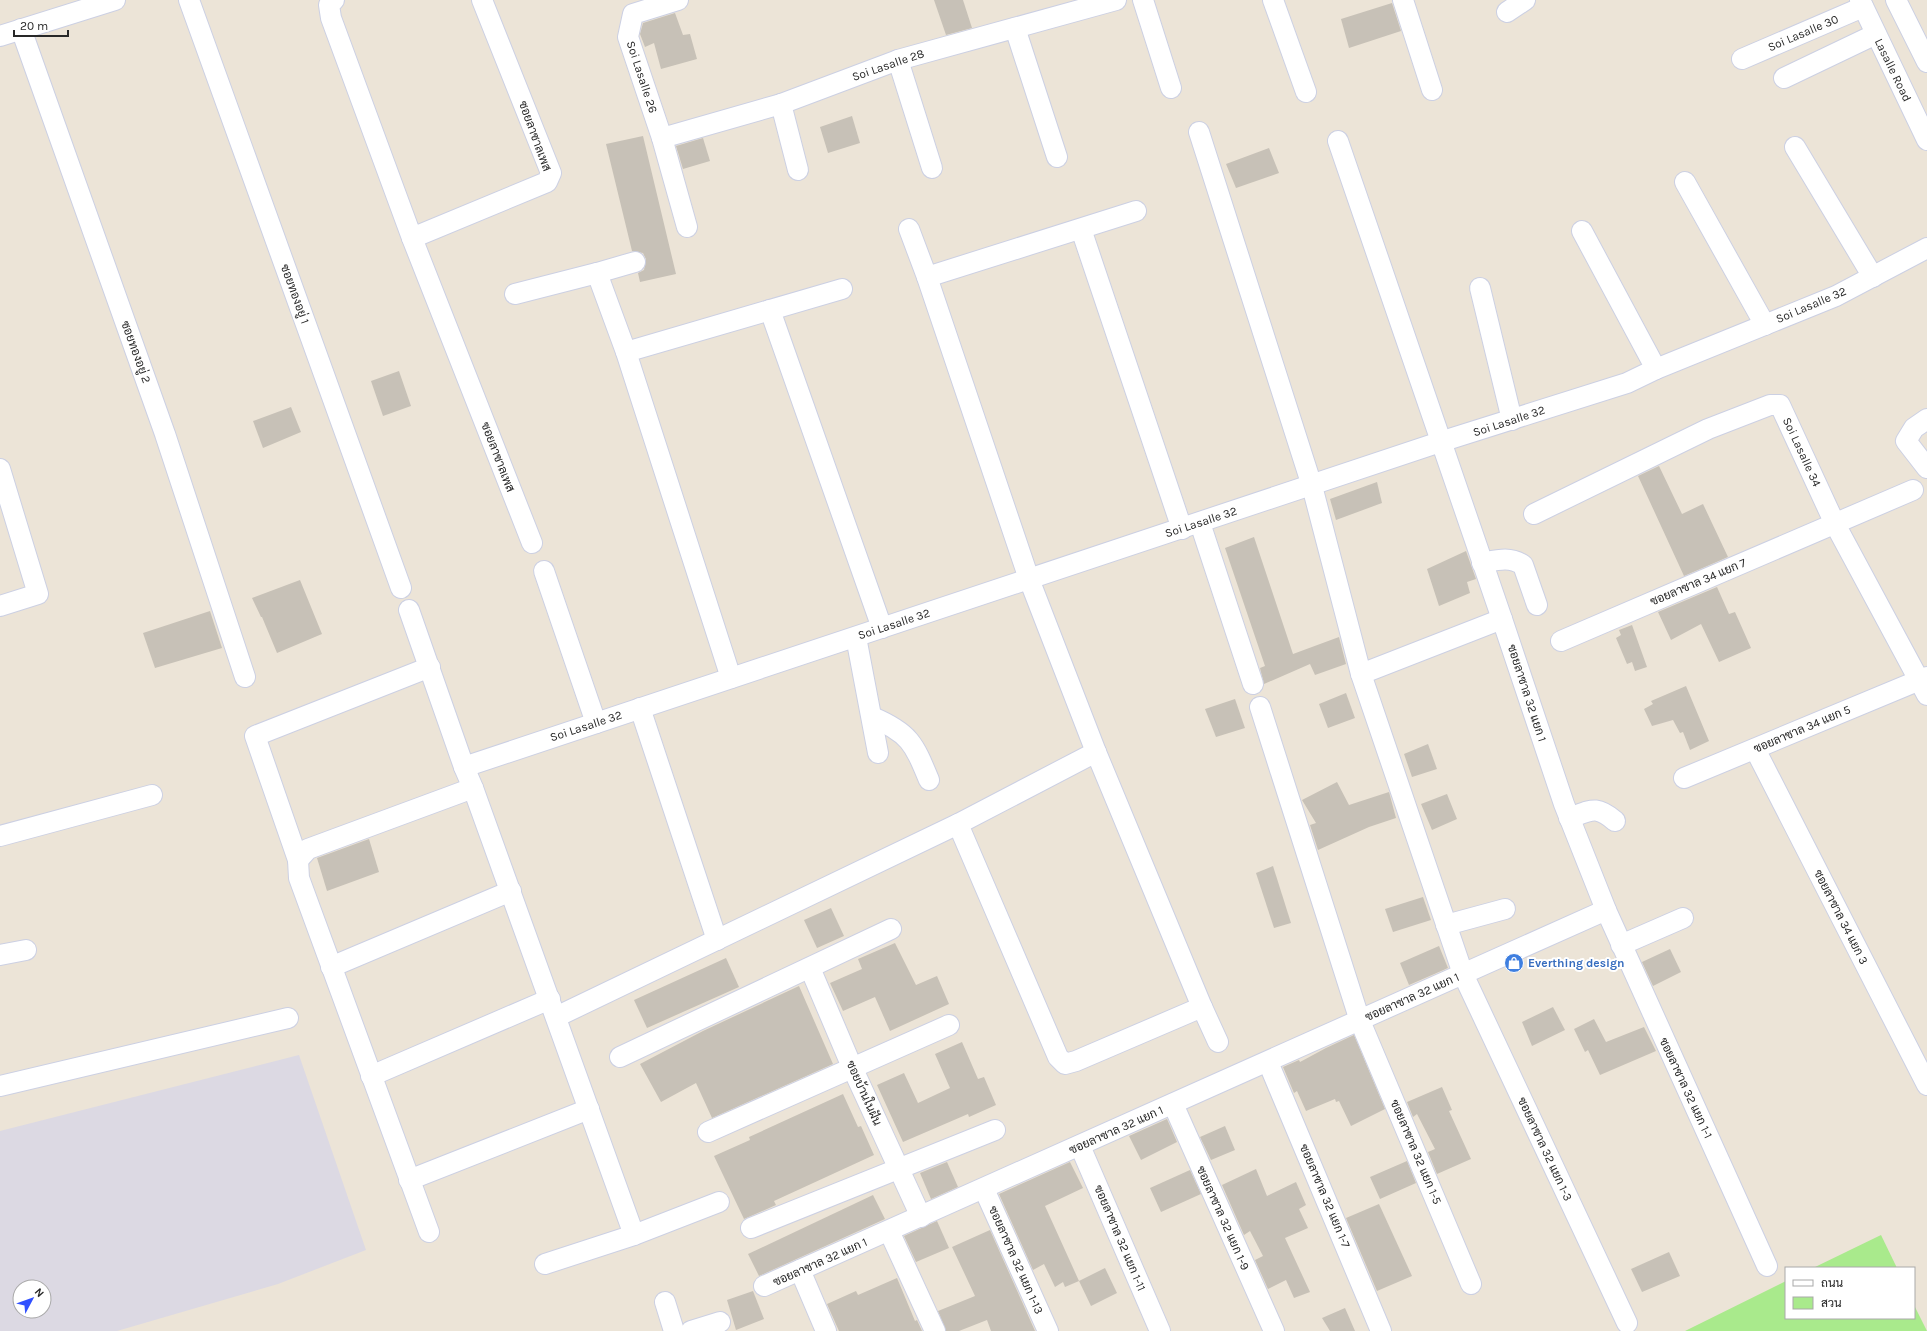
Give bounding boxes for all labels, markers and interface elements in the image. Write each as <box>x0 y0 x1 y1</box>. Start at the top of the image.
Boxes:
scale bar <box>14 12 68 38</box>
street label: Soi Lasalle 30 <box>1766 12 1840 54</box>
text: 20 m <box>20 19 48 33</box>
street label: Lasalle Road <box>1872 36 1914 104</box>
street label: Soi Lasalle 26 <box>624 39 660 115</box>
street label: Soi Lasalle 28 <box>850 46 926 84</box>
street label: ซอยลาซาลเพส <box>516 99 554 173</box>
street label: ซอยทองอยู่ 1 <box>277 262 312 326</box>
street label: Soi Lasalle 32 <box>1774 284 1848 326</box>
street label: ซอยทองอยู่ 2 <box>117 319 154 386</box>
street label: Soi Lasalle 32 <box>1471 403 1547 439</box>
street label: Soi Lasalle 34 <box>1780 415 1824 489</box>
street label: ซอยลาซาลเพส <box>478 420 518 494</box>
street label: Soi Lasalle 32 <box>1163 504 1239 540</box>
street label: ซอยลาซาล 34 แยก 7 <box>1648 555 1748 609</box>
street label: Soi Lasalle 32 <box>856 606 932 642</box>
street label: ซอยลาซาล 32 แยก 1 <box>1505 643 1549 743</box>
street label: ซอยลาซาล 34 แยก 5 <box>1751 702 1853 756</box>
street label: Soi Lasalle 32 <box>548 708 624 744</box>
street label: ซอยลาซาล 34 แยก 3 <box>1811 867 1871 967</box>
shop icon: Everthing design <box>1503 952 1525 974</box>
place label: Everthing design <box>1528 956 1624 970</box>
street label: ซอยลาซาล 32 แยก 1 <box>1363 970 1461 1024</box>
street label: ซอยลาซาล 32 แยก 1-1 <box>1656 1035 1716 1141</box>
street label: ซอยบ้านในฝัน <box>843 1058 886 1128</box>
street label: ซอยลาซาล 32 แยก 1-3 <box>1515 1095 1575 1203</box>
street label: ซอยลาซาล 32 แยก 1-5 <box>1388 1097 1445 1207</box>
street label: ซอยลาซาล 32 แยก 1 <box>1067 1103 1165 1157</box>
street label: ซอยลาซาล 32 แยก 1-7 <box>1297 1142 1353 1250</box>
street label: ซอยลาซาล 32 แยก 1-9 <box>1194 1164 1252 1272</box>
street label: ซอยลาซาล 32 แยก 1-11 <box>1091 1183 1149 1293</box>
street label: ซอยลาซาล 32 แยก 1-13 <box>986 1204 1046 1316</box>
street label: ซอยลาซาล 32 แยก 1 <box>771 1235 869 1289</box>
legend <box>1785 1267 1915 1319</box>
text: ถนน <box>1821 1276 1844 1290</box>
north arrow <box>12 1279 52 1319</box>
text: N <box>32 1286 47 1300</box>
text: สวน <box>1821 1296 1842 1310</box>

